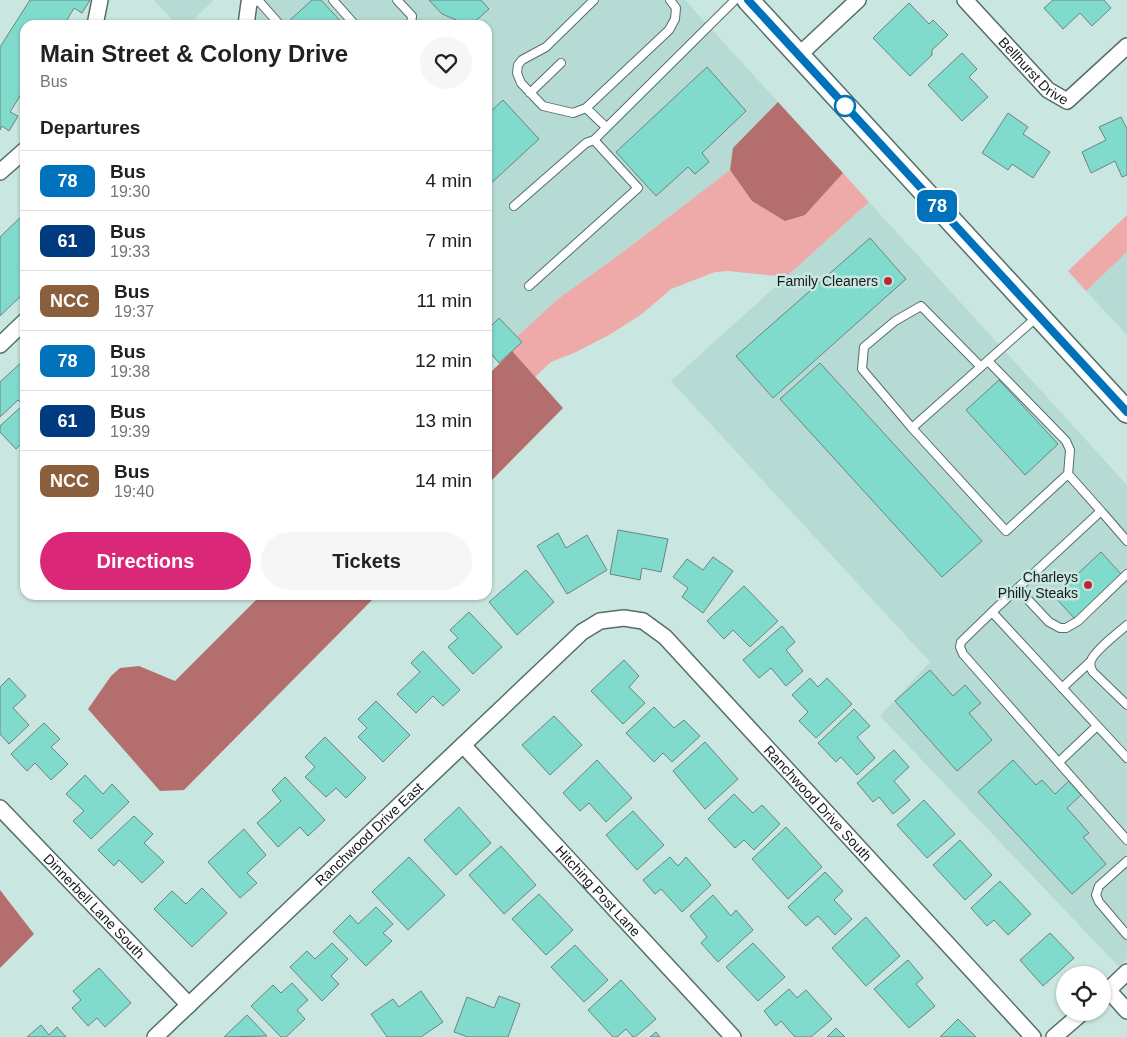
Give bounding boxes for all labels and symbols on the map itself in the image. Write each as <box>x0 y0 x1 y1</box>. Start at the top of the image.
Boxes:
street label: Bellhurst Drive <box>995 34 1071 108</box>
unlabelled marker <box>834 95 856 117</box>
line badge: 78 <box>914 190 960 222</box>
place label: Family Cleaners <box>777 273 878 289</box>
marker: Family Cleaners <box>882 275 894 287</box>
place label: Charleys Philly Steaks <box>998 569 1078 601</box>
marker: Charleys Philly Steaks <box>1082 579 1094 591</box>
street label: Ranchwood Drive South <box>761 742 875 864</box>
street label: Ranchwood Drive East <box>312 779 426 889</box>
street label: Hitching Post Lane <box>552 842 644 940</box>
street label: Dinnerbell Lane South <box>40 851 148 962</box>

